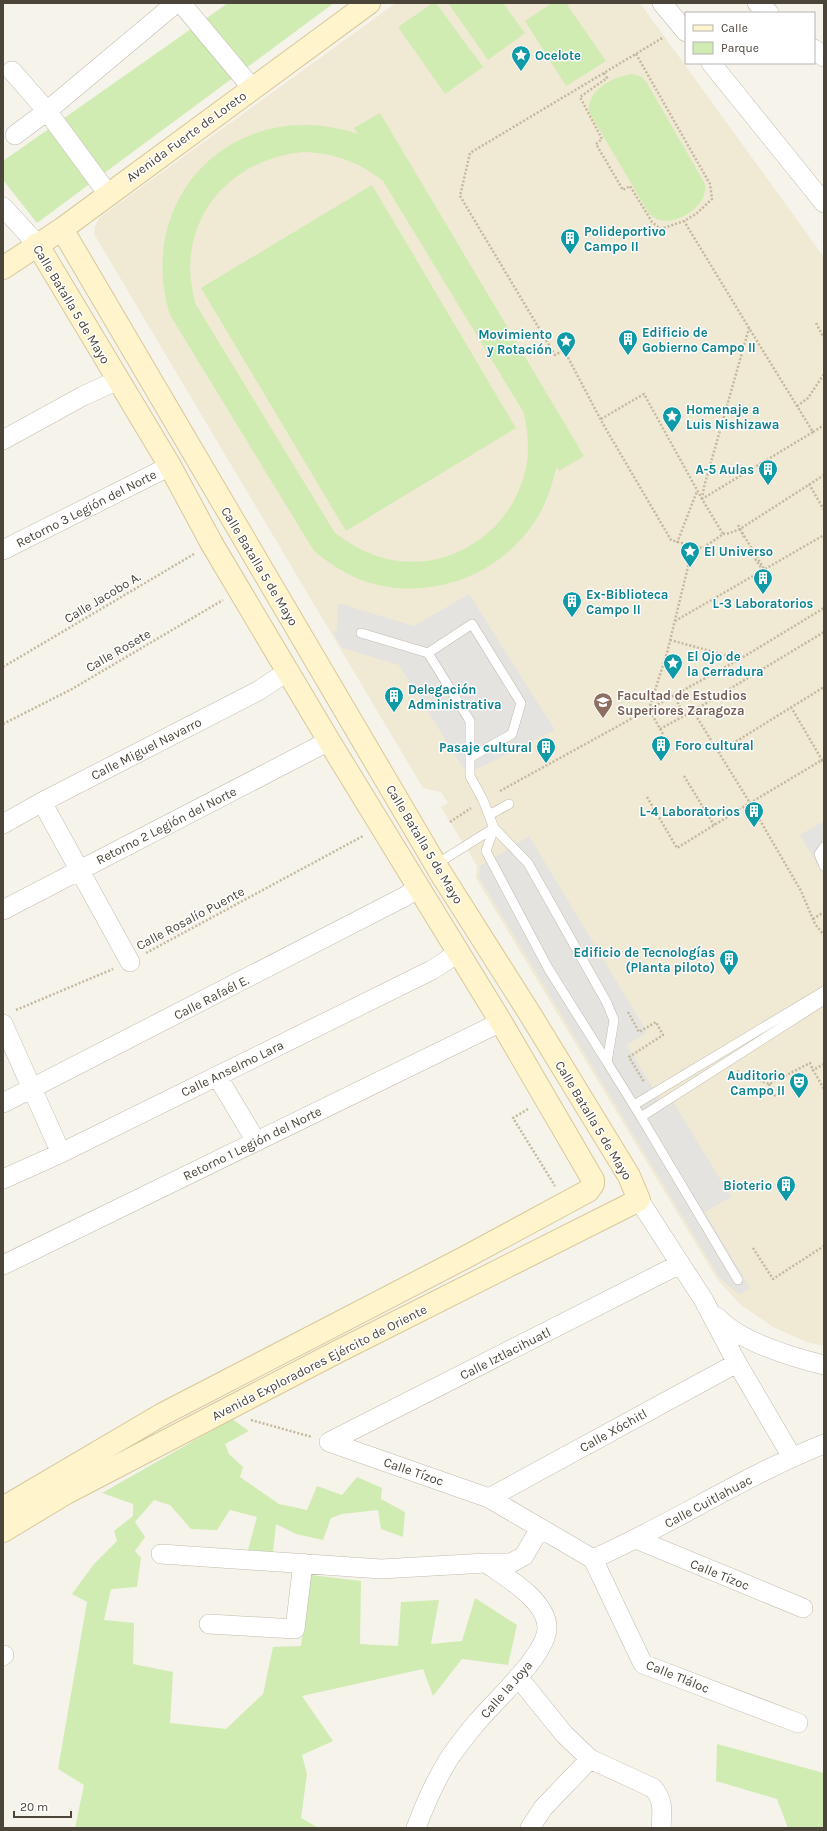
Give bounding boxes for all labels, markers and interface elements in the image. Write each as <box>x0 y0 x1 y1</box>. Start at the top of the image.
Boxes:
legend <box>685 12 815 64</box>
text: Calle <box>721 21 748 35</box>
text: Parque <box>721 41 759 55</box>
place icon: Ocelote <box>510 44 532 72</box>
place label: Ocelote <box>535 48 581 63</box>
street label: Avenida Fuerte de Loreto <box>123 88 249 185</box>
place label: Polideportivo Campo II <box>584 224 666 254</box>
building icon: Polideportivo Campo II <box>559 227 581 255</box>
street label: Calle Batalla 5 de Mayo <box>30 242 113 366</box>
place label: Edificio de Gobierno Campo II <box>642 325 756 355</box>
place label: Movimiento y Rotación <box>478 327 552 357</box>
building icon: Edificio de Gobierno Campo II <box>617 328 639 356</box>
place icon: Movimiento y Rotación <box>555 330 577 358</box>
place label: Homenaje a Luis Nishizawa <box>686 402 779 432</box>
place icon: Homenaje a Luis Nishizawa <box>661 405 683 433</box>
building icon: A-5 Aulas <box>757 458 779 486</box>
place label: A-5 Aulas <box>695 462 754 477</box>
street label: Retorno 3 Legión del Norte <box>14 466 159 550</box>
street label: Calle Batalla 5 de Mayo <box>218 504 301 628</box>
place icon: El Universo <box>679 540 701 568</box>
place label: El Universo <box>704 544 773 559</box>
building icon: L-3 Laboratorios <box>752 567 774 595</box>
street label: Calle Jacobo A. <box>62 569 143 626</box>
place label: Ex-Biblioteca Campo II <box>586 587 668 617</box>
building icon: Ex-Biblioteca Campo II <box>561 590 583 618</box>
place label: L-3 Laboratorios <box>713 596 814 611</box>
street label: Calle Rosete <box>83 626 154 675</box>
place label: El Ojo de la Cerradura <box>687 649 764 679</box>
place icon: El Ojo de la Cerradura <box>662 652 684 680</box>
place label: Delegación Administrativa <box>408 682 502 712</box>
building icon: Delegación Administrativa <box>383 685 405 713</box>
place label: Facultad de Estudios Superiores Zaragoza <box>617 688 747 718</box>
school or university icon: Facultad de Estudios Superiores Zaragoza <box>592 691 614 719</box>
street label: Calle Miguel Navarro <box>89 714 204 783</box>
building icon: Foro cultural <box>650 734 672 762</box>
building icon: Pasaje cultural <box>535 736 557 764</box>
place label: Foro cultural <box>675 738 754 753</box>
place label: Pasaje cultural <box>439 740 532 755</box>
street label: Calle Batalla 5 de Mayo <box>383 782 466 906</box>
street label: Retorno 2 Legión del Norte <box>94 783 239 867</box>
building icon: L-4 Laboratorios <box>743 800 765 828</box>
place label: L-4 Laboratorios <box>640 804 740 819</box>
street label: Calle Rosalío Puente <box>134 883 247 953</box>
place label: Edificio de Tecnologías (Planta piloto) <box>573 945 715 975</box>
building icon: Edificio de Tecnologías (Planta piloto) <box>718 948 740 976</box>
street label: Calle Rafaél E. <box>171 972 251 1023</box>
street label: Calle Anselmo Lara <box>179 1037 286 1100</box>
street label: Calle Batalla 5 de Mayo <box>552 1058 635 1182</box>
place label: Auditorio Campo II <box>727 1068 785 1098</box>
theatre icon: Auditorio Campo II <box>788 1071 810 1099</box>
street label: Retorno 1 Legión del Norte <box>181 1103 324 1184</box>
building icon: Bioterio <box>775 1174 797 1202</box>
place label: Bioterio <box>723 1178 772 1193</box>
street label: Avenida Exploradores Ejército de Oriente <box>209 1301 430 1423</box>
street label: Calle Iztlacihuatl <box>457 1324 553 1383</box>
street label: Calle Xóchitl <box>577 1406 649 1455</box>
street label: Calle Tízoc <box>382 1454 446 1489</box>
street label: Calle Cuitlahuac <box>662 1472 755 1531</box>
street label: Calle Tízoc <box>688 1556 752 1593</box>
street label: Calle la Joya <box>477 1657 536 1721</box>
street label: Calle Tláloc <box>644 1657 712 1696</box>
scale bar <box>14 1793 71 1819</box>
text: 20 m <box>20 1800 48 1814</box>

